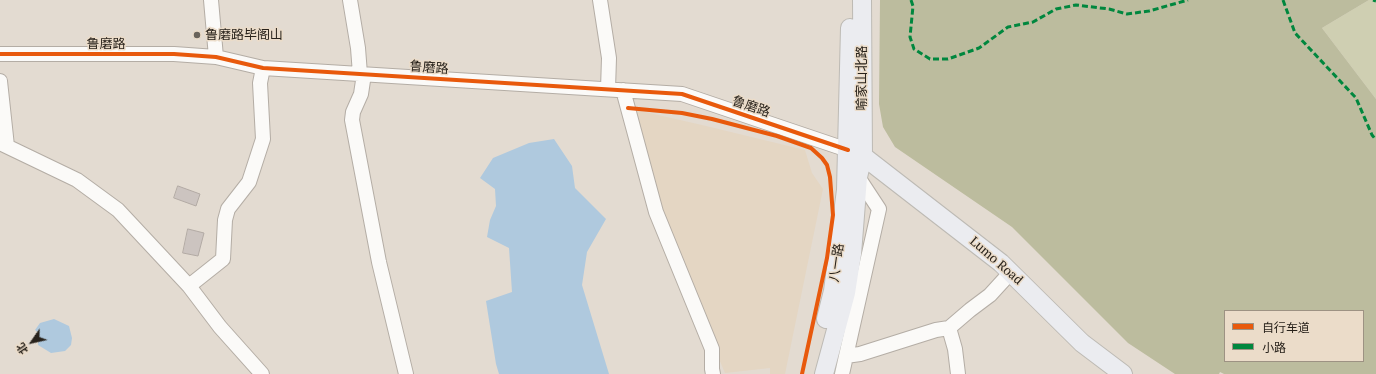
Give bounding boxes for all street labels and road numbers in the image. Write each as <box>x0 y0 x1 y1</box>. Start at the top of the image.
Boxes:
street label: 鲁磨路 <box>87 36 125 52</box>
street label: 喻家山北路 <box>854 46 870 110</box>
street label: 鲁磨路 <box>409 59 449 77</box>
street label: 鲁磨路 <box>730 93 772 121</box>
street label: Lumo Road <box>966 234 1026 288</box>
street label: 八一路 <box>827 243 847 283</box>

